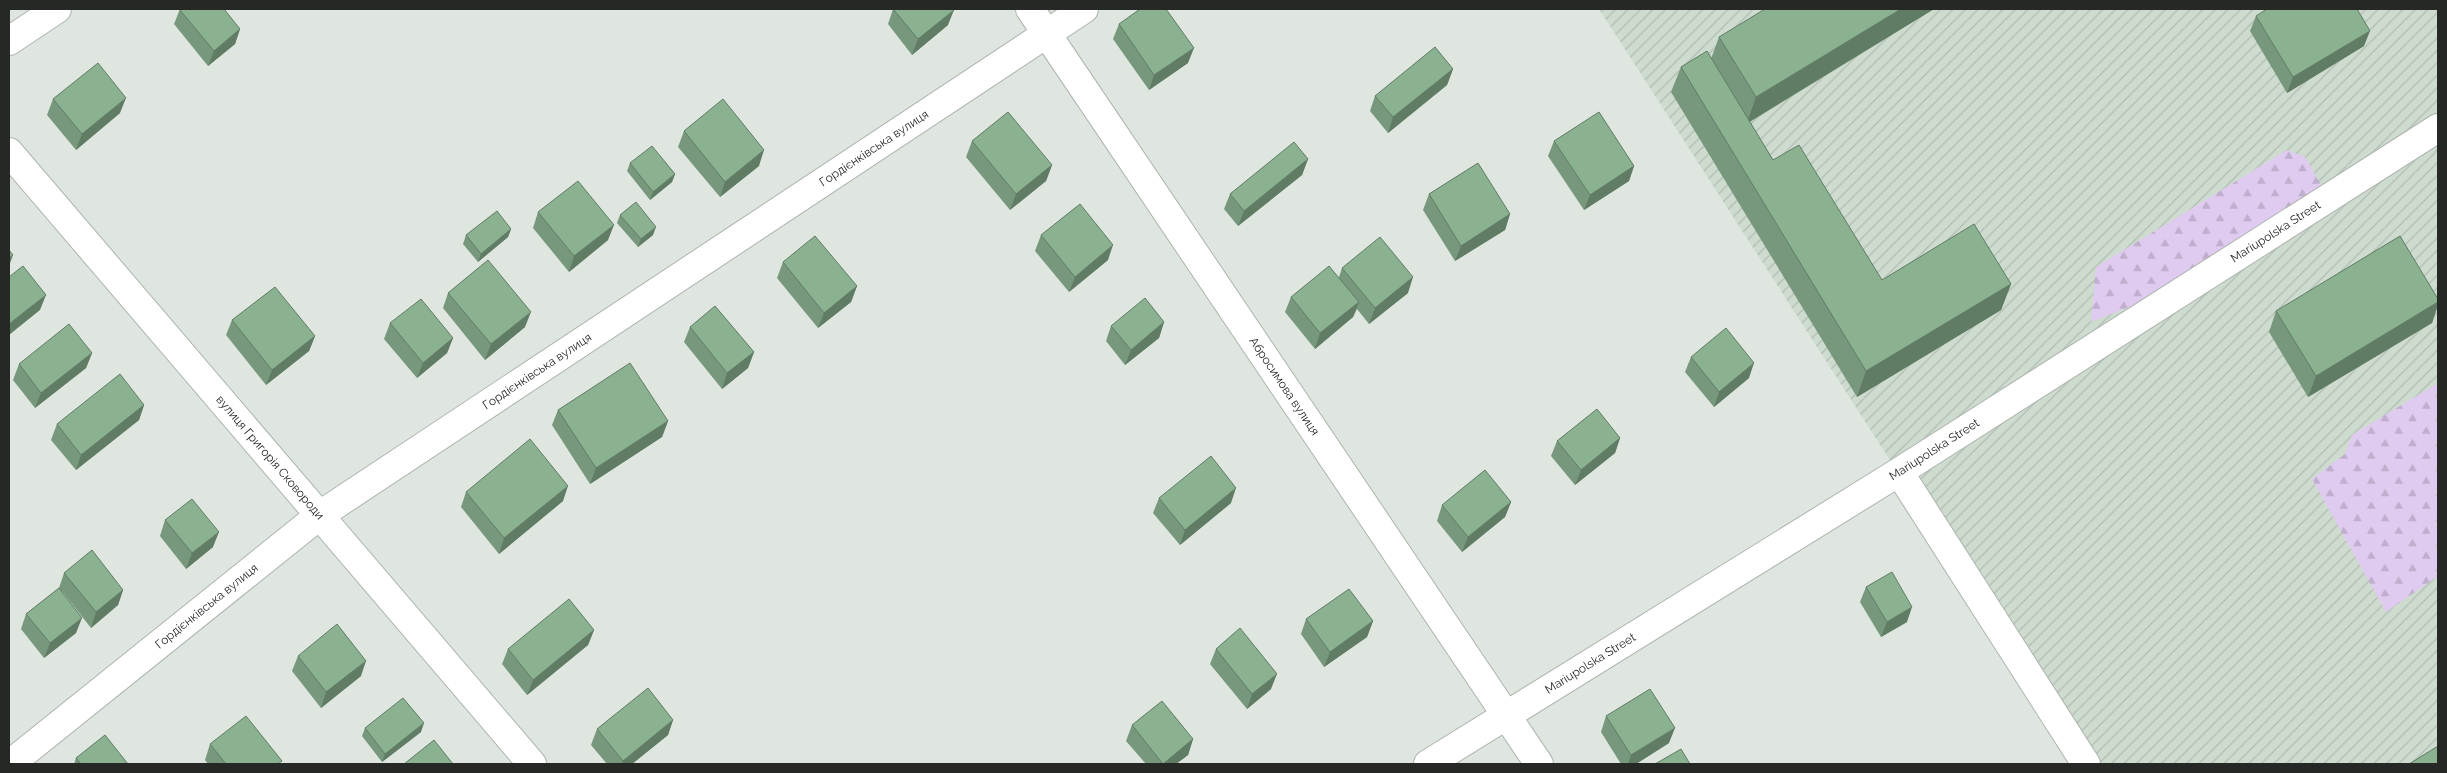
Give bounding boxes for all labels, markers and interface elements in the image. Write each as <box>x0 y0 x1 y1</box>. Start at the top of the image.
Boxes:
street label: Гордієнківська вулиця <box>817 107 931 189</box>
street label: Mariupolska Street <box>2228 198 2323 265</box>
street label: Гордієнківська вулиця <box>480 330 594 412</box>
street label: Абросимова вулиця <box>1246 335 1322 438</box>
street label: вулиця Григорія Сковороди <box>213 393 327 522</box>
street label: Mariupolska Street <box>1887 416 1982 483</box>
street label: Гордієнківська вулиця <box>152 561 261 652</box>
street label: Mariupolska Street <box>1542 630 1638 697</box>

